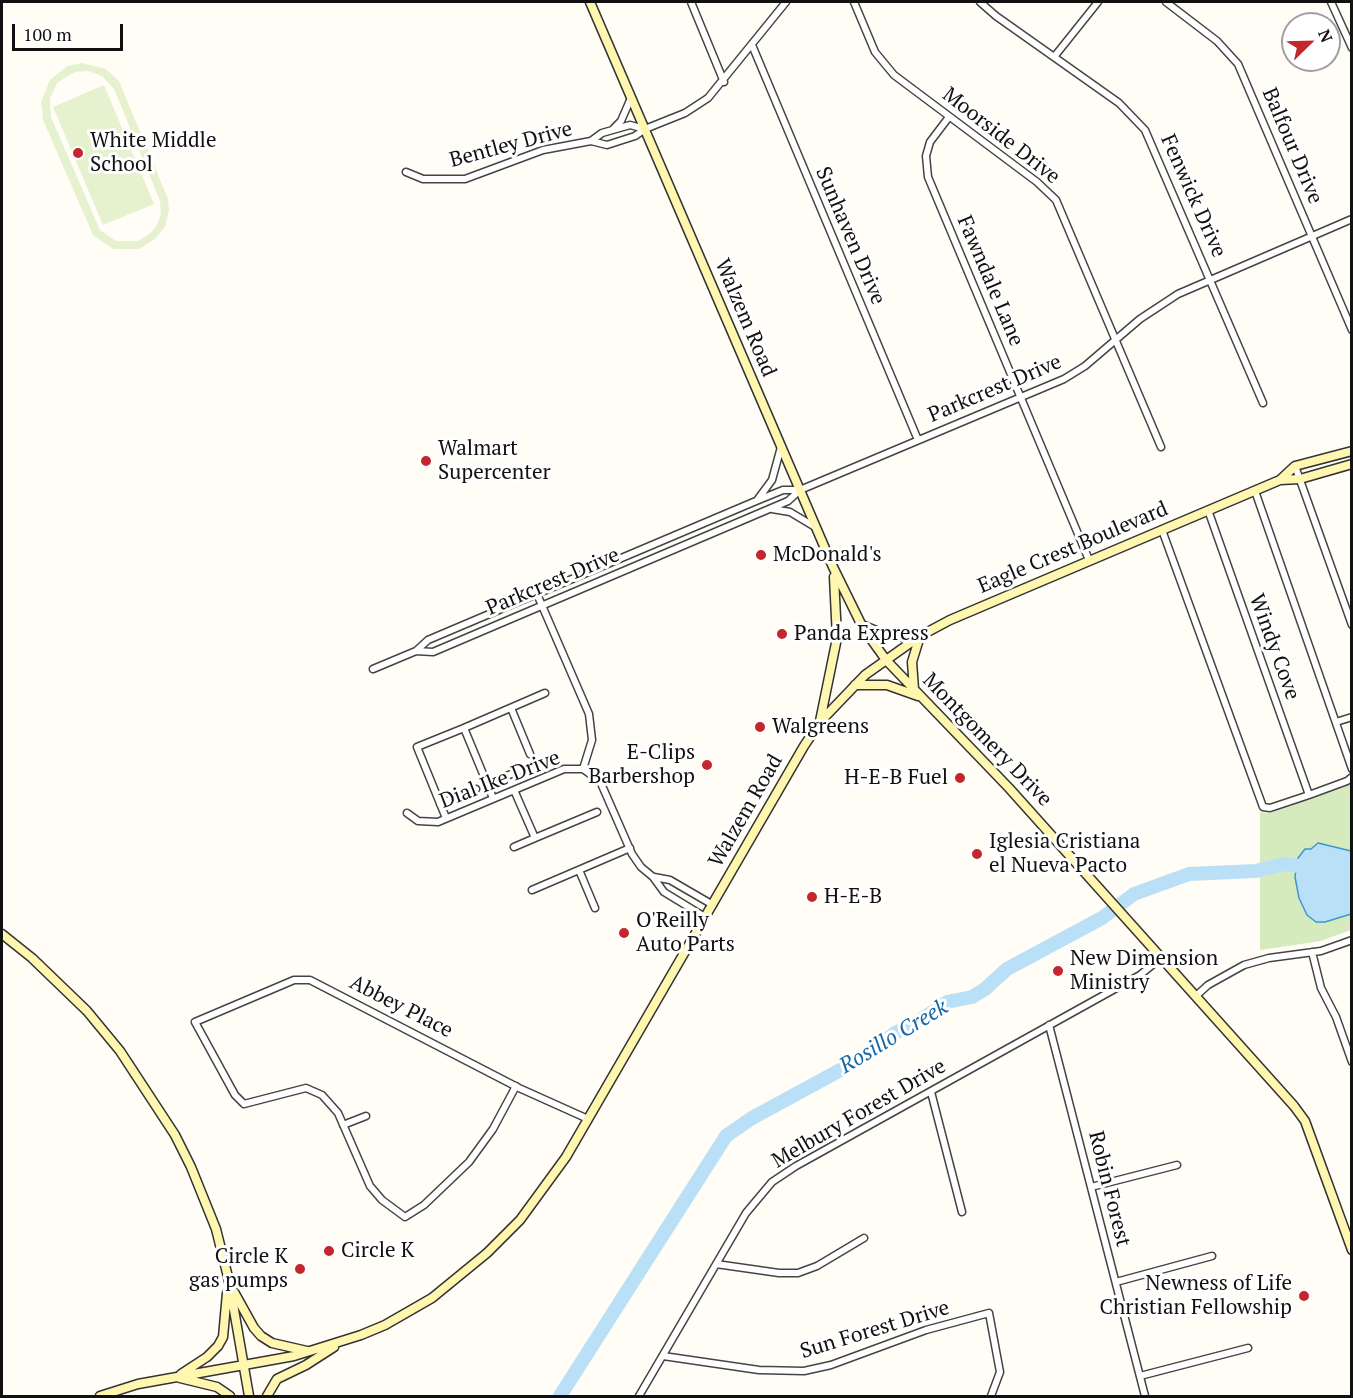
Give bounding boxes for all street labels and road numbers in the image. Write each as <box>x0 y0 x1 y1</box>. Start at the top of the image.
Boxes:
street label: Moorside Drive <box>937 82 1065 190</box>
street label: Balfour Drive <box>1256 84 1328 208</box>
street label: Bentley Drive <box>447 117 575 173</box>
street label: Fenwick Drive <box>1155 131 1231 261</box>
street label: Sunhaven Drive <box>810 163 890 309</box>
street label: Fawndale Lane <box>951 212 1029 350</box>
street label: Walzem Road <box>709 255 781 381</box>
street label: Parkcrest Drive <box>925 350 1065 428</box>
street label: Eagle Crest Boulevard <box>974 497 1172 599</box>
street label: Parkcrest Drive <box>483 543 623 621</box>
street label: Windy Cove <box>1243 591 1305 703</box>
street label: Montgomery Drive <box>917 668 1057 812</box>
street label: Dial Ike Drive <box>436 745 564 815</box>
street label: Walzem Road <box>704 750 788 872</box>
street label: Abbey Place <box>345 970 457 1044</box>
street label: Melbury Forest Drive <box>768 1054 950 1174</box>
street label: Robin Forest <box>1082 1128 1136 1250</box>
street label: Sun Forest Drive <box>797 1295 953 1365</box>

